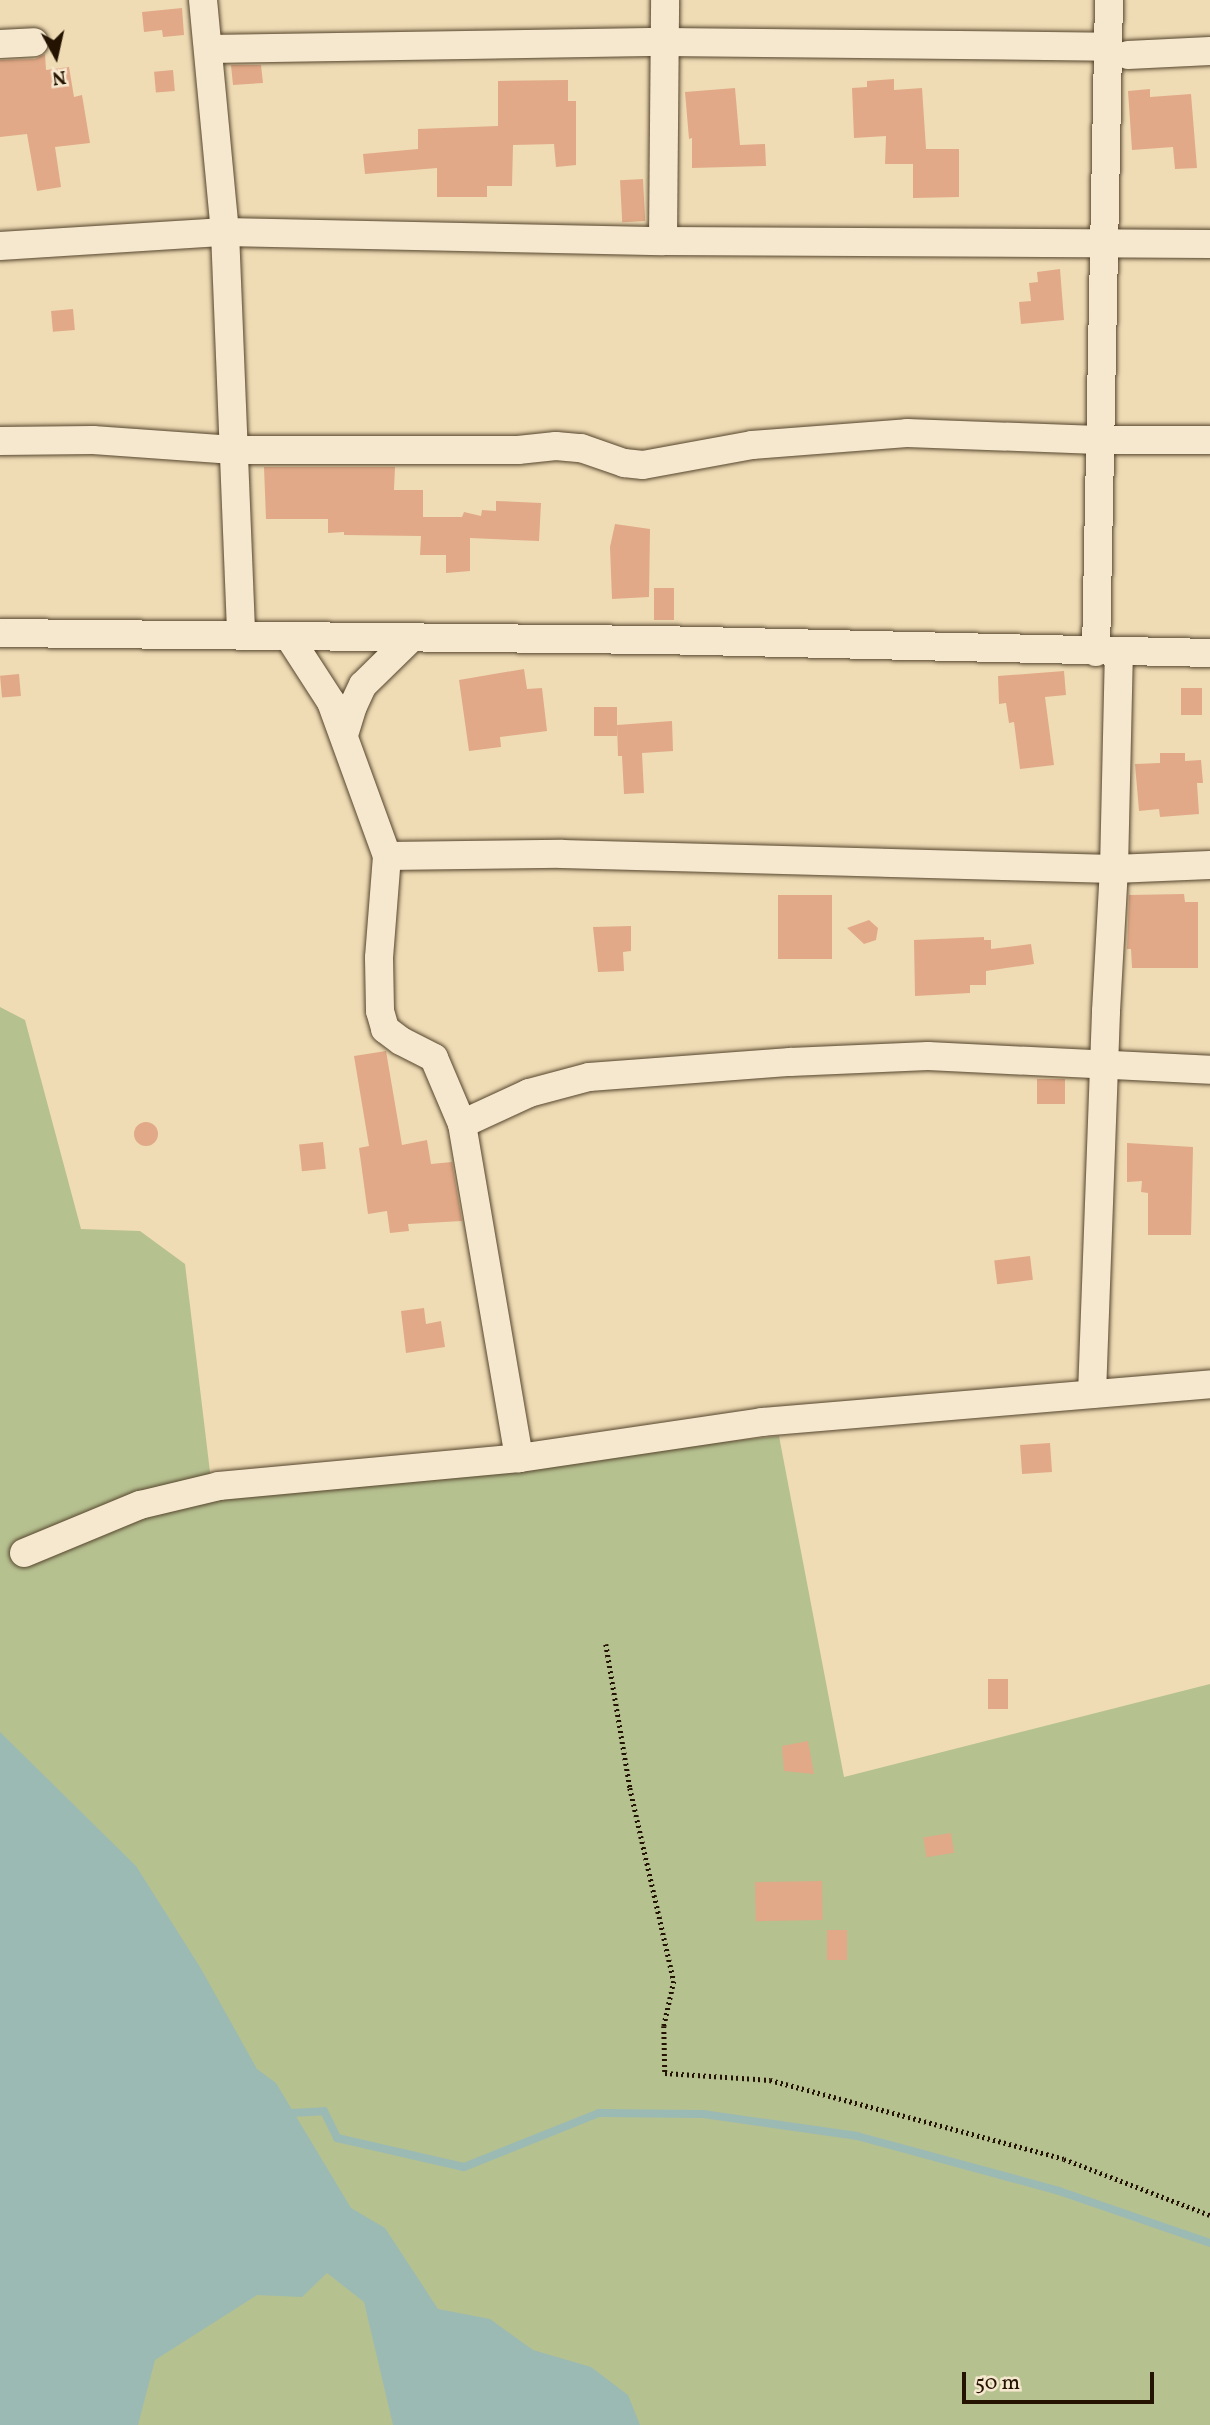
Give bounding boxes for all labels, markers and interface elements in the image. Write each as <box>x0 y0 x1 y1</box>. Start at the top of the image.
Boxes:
north arrow <box>21 21 91 91</box>
text: N <box>50 63 68 91</box>
scale bar <box>965 2358 1158 2402</box>
text: 50 m <box>975 2369 1020 2398</box>

